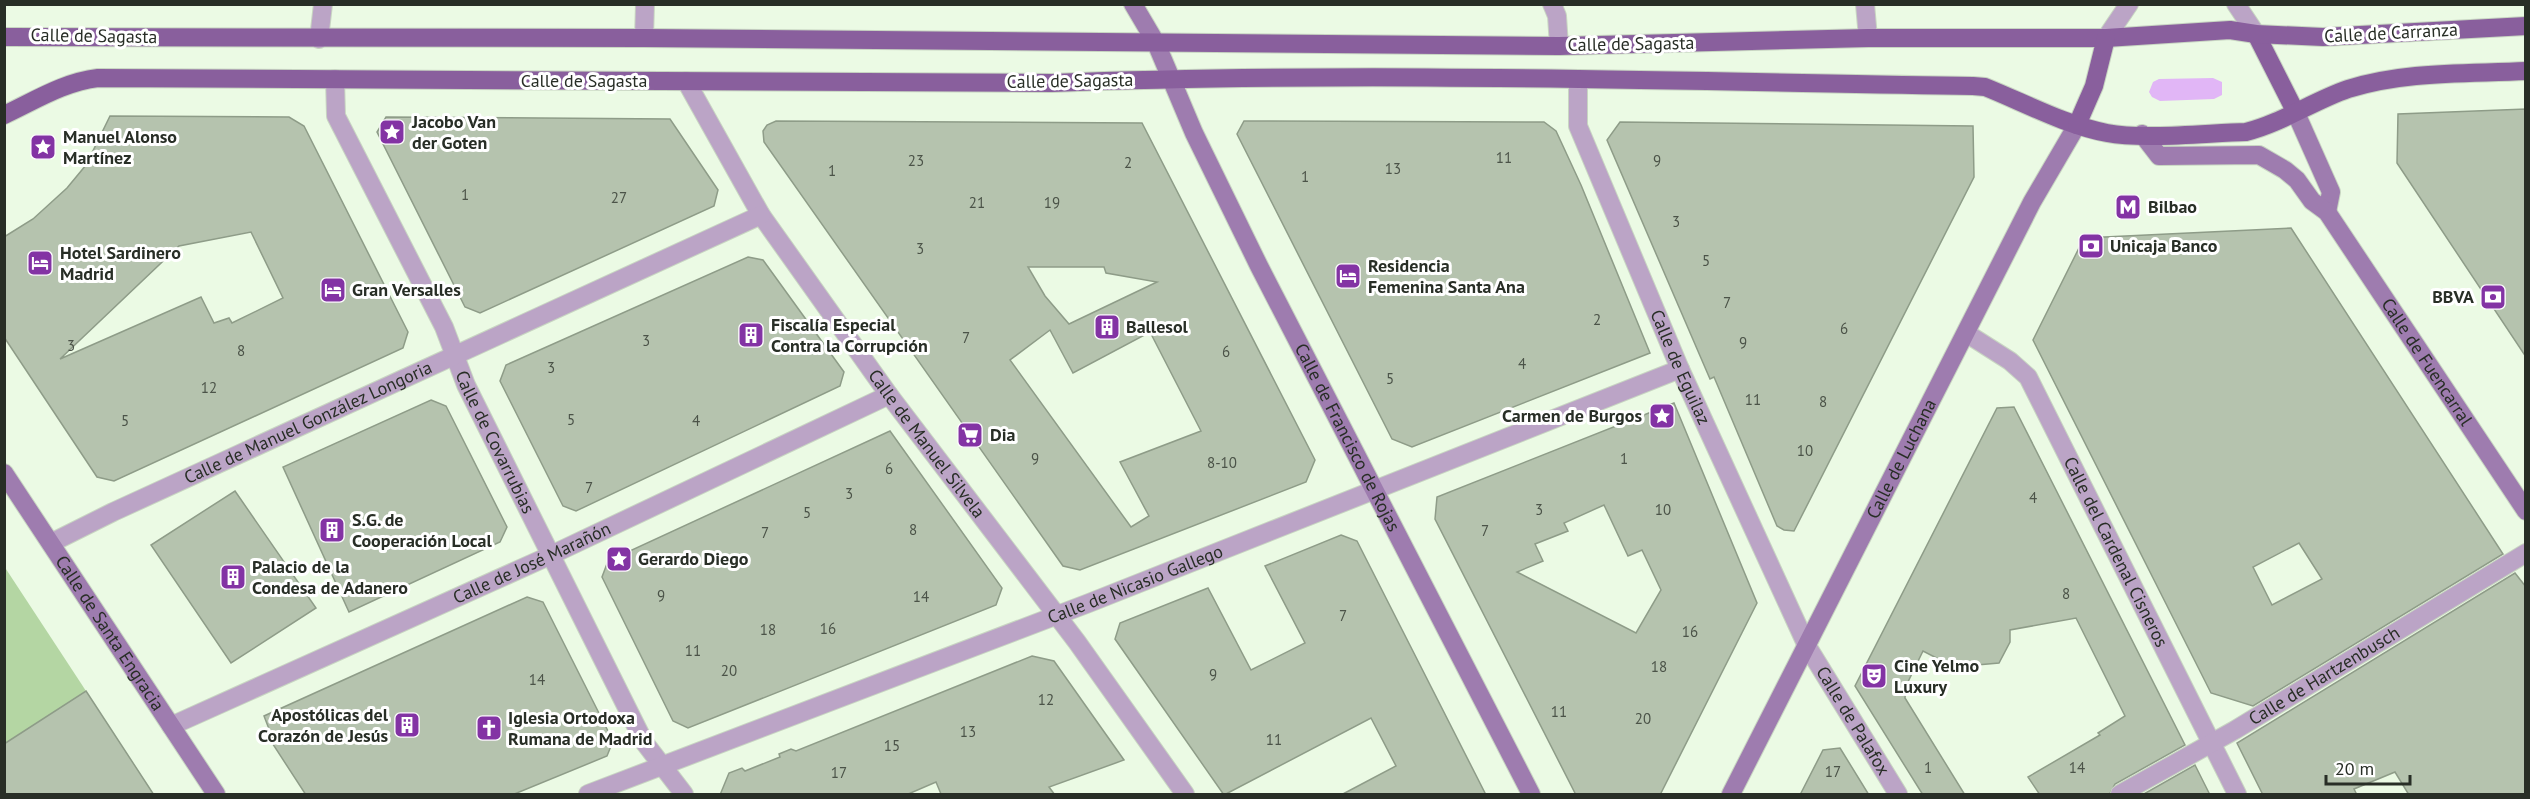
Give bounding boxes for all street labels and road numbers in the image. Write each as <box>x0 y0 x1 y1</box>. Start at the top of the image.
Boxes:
street label: Calle de Carranza <box>2324 18 2458 47</box>
street label: Calle de Sagasta <box>30 23 158 48</box>
street label: Calle de Sagasta <box>1567 31 1695 56</box>
street label: Calle de Sagasta <box>1006 68 1134 93</box>
street label: Calle de Sagasta <box>521 69 647 92</box>
street label: Calle de Fuencarral <box>2376 293 2478 431</box>
street label: Calle de Eguilaz <box>1645 306 1716 428</box>
street label: Calle de Francisco de Rojas <box>1290 339 1406 535</box>
street label: Calle de Manuel González Longoria <box>180 355 436 489</box>
street label: Calle de Manuel Silvela <box>863 365 991 522</box>
street label: Calle de Covarrubias <box>451 367 540 517</box>
street label: Calle de Luchana <box>1861 395 1941 522</box>
street label: Calle del Cardenal Cisneros <box>2059 453 2174 651</box>
street label: Calle de José Marañón <box>449 516 614 609</box>
street label: Calle de Nicasio Gallego <box>1044 539 1226 629</box>
street label: Calle de Santa Engracia <box>51 551 170 715</box>
street label: Calle de Hartzenbusch <box>2244 621 2404 730</box>
street label: Calle de Palafox <box>1811 662 1896 779</box>

